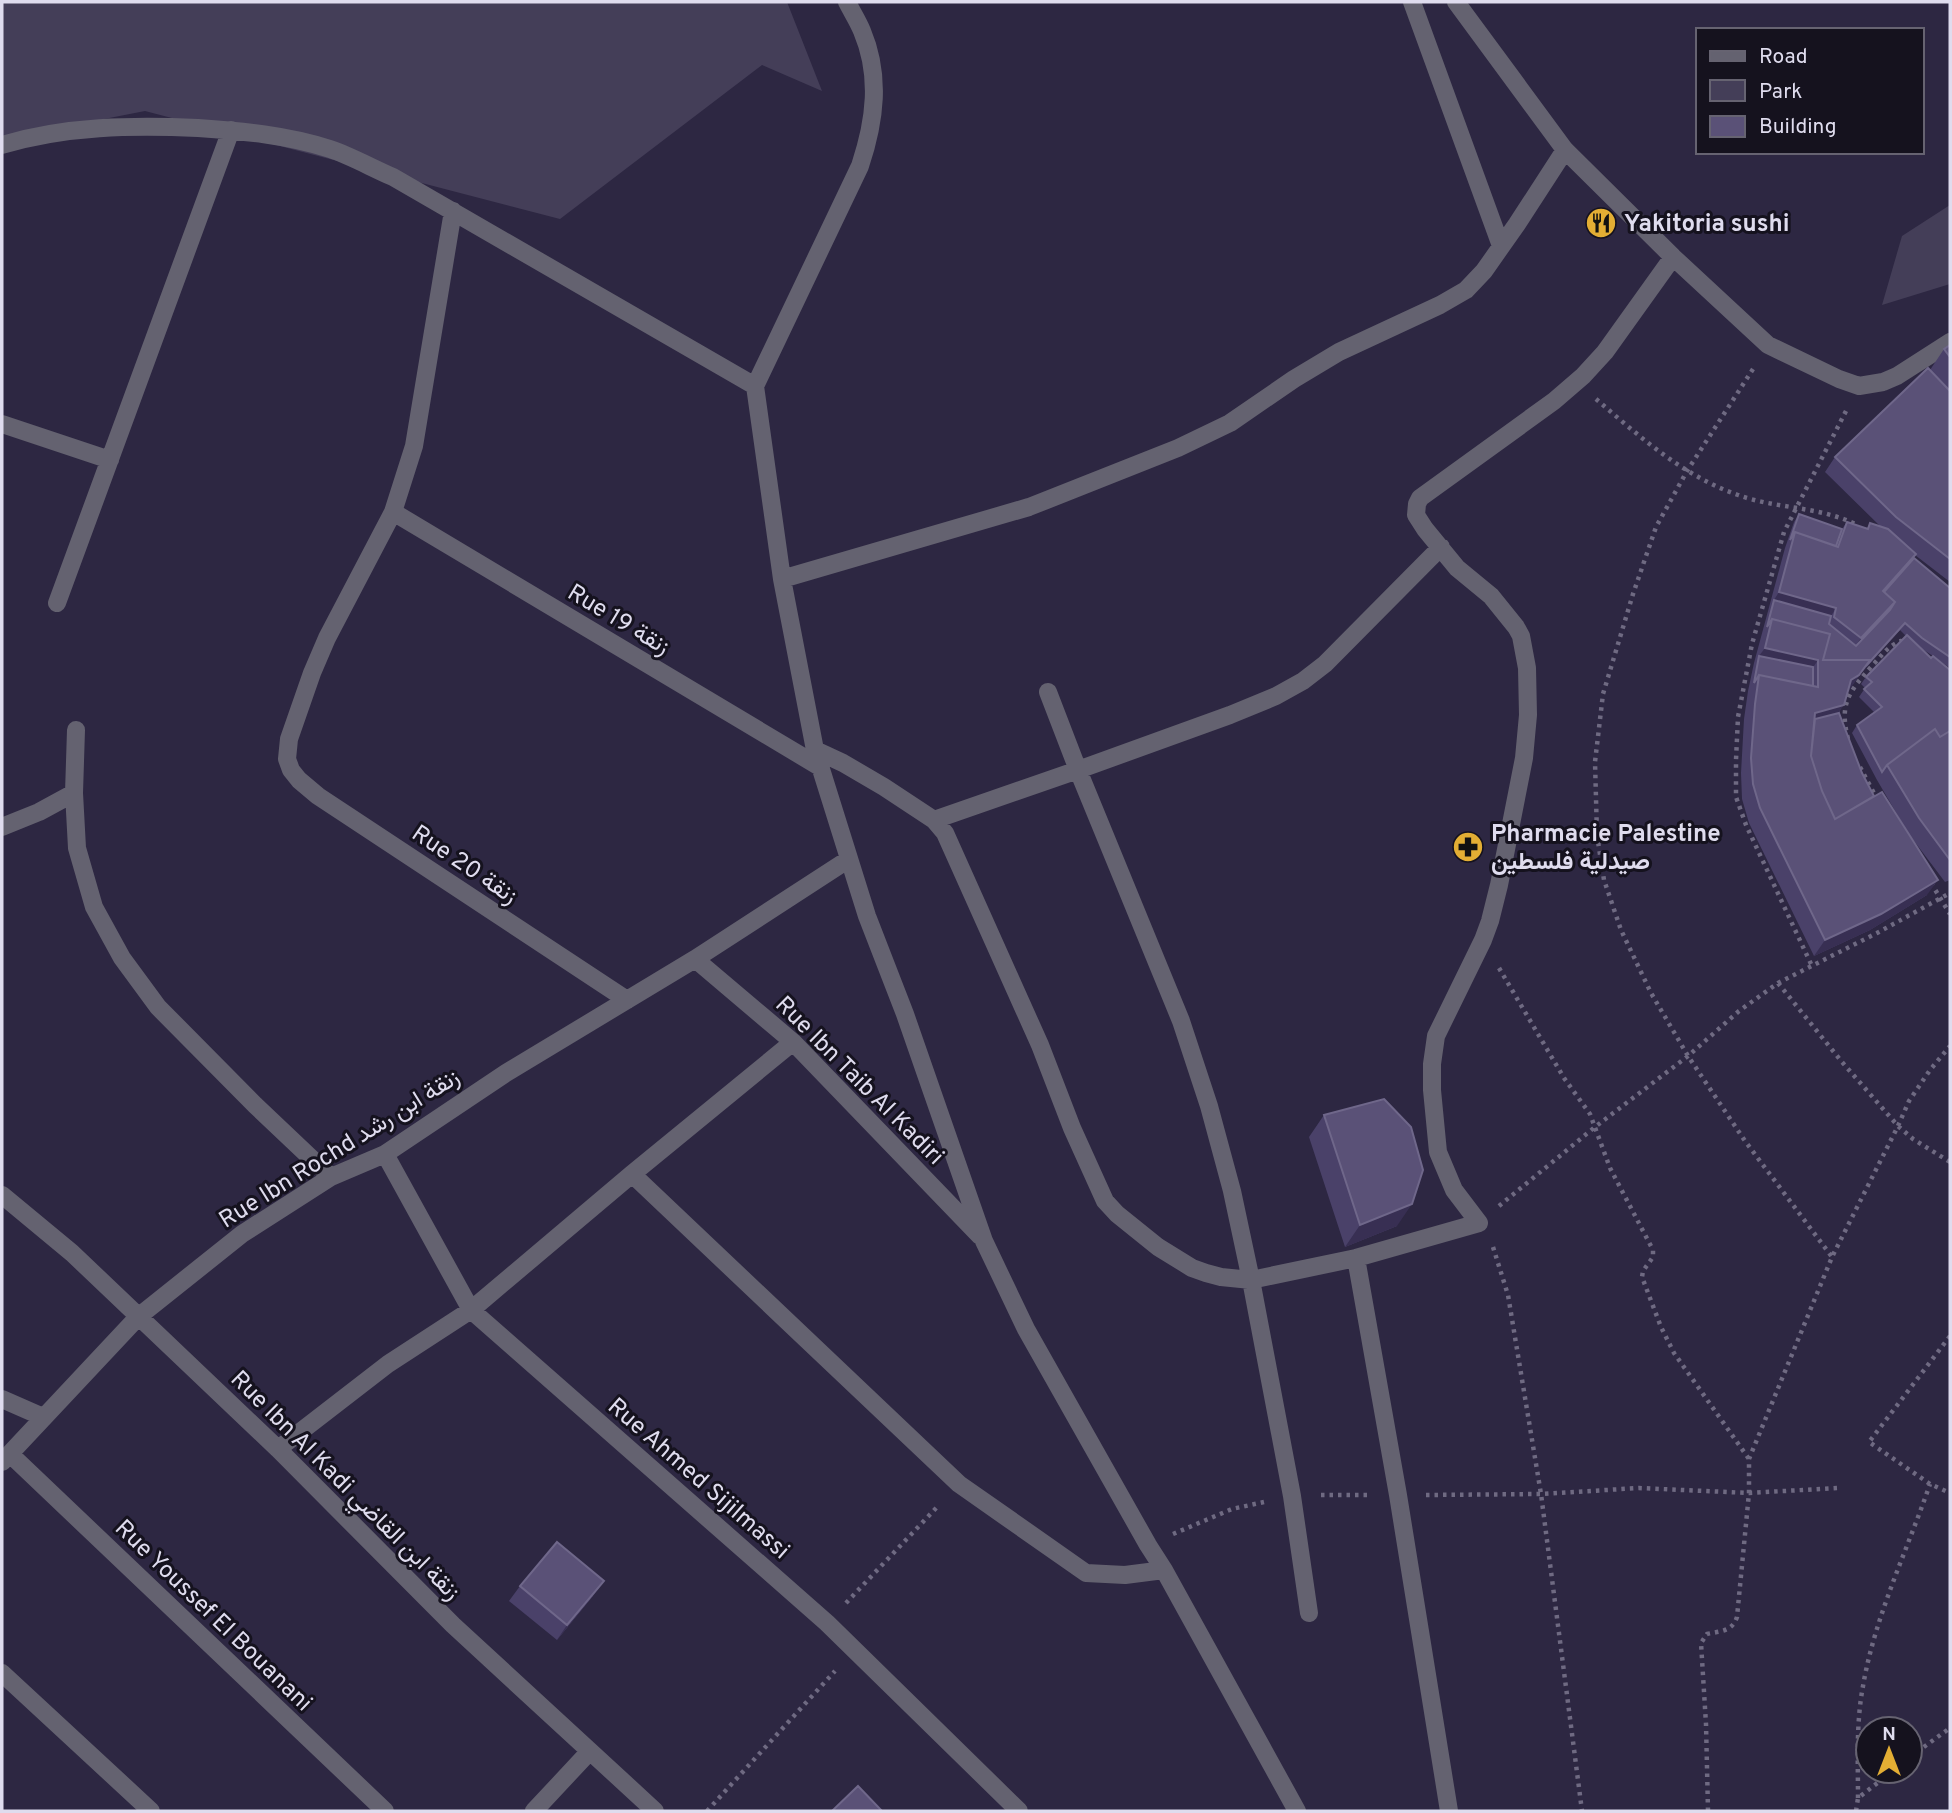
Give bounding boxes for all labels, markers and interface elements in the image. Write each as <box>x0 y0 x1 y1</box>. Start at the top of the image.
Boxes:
legend <box>1696 28 1924 154</box>
text: Road <box>1759 44 1808 71</box>
text: Park <box>1759 79 1802 106</box>
text: Building <box>1759 114 1837 141</box>
restaurant icon: Yakitoria sushi <box>1584 206 1618 240</box>
place label: Yakitoria sushi <box>1624 210 1789 240</box>
street label: Rue 19 زنقة <box>561 578 675 663</box>
street label: Rue 20 زنقة <box>405 819 522 912</box>
place label: Pharmacie Palestine صيدلية فلسطين <box>1491 820 1721 878</box>
pharmacy icon: Pharmacie Palestine صيدلية فلسطين <box>1451 830 1485 864</box>
street label: Rue Ibn Taib Al Kadiri <box>768 991 949 1172</box>
street label: Rue Ibn Rochd زنقة ابن رشد <box>214 1063 466 1236</box>
street label: Rue Ibn Al Kadi زنقة ابن القاضي <box>222 1365 466 1609</box>
street label: Rue Ahmed Sijilmassi <box>601 1392 795 1567</box>
street label: Rue Youssef El Bouanani <box>107 1514 318 1719</box>
north arrow <box>1854 1715 1924 1785</box>
text: N <box>1882 1723 1896 1747</box>

